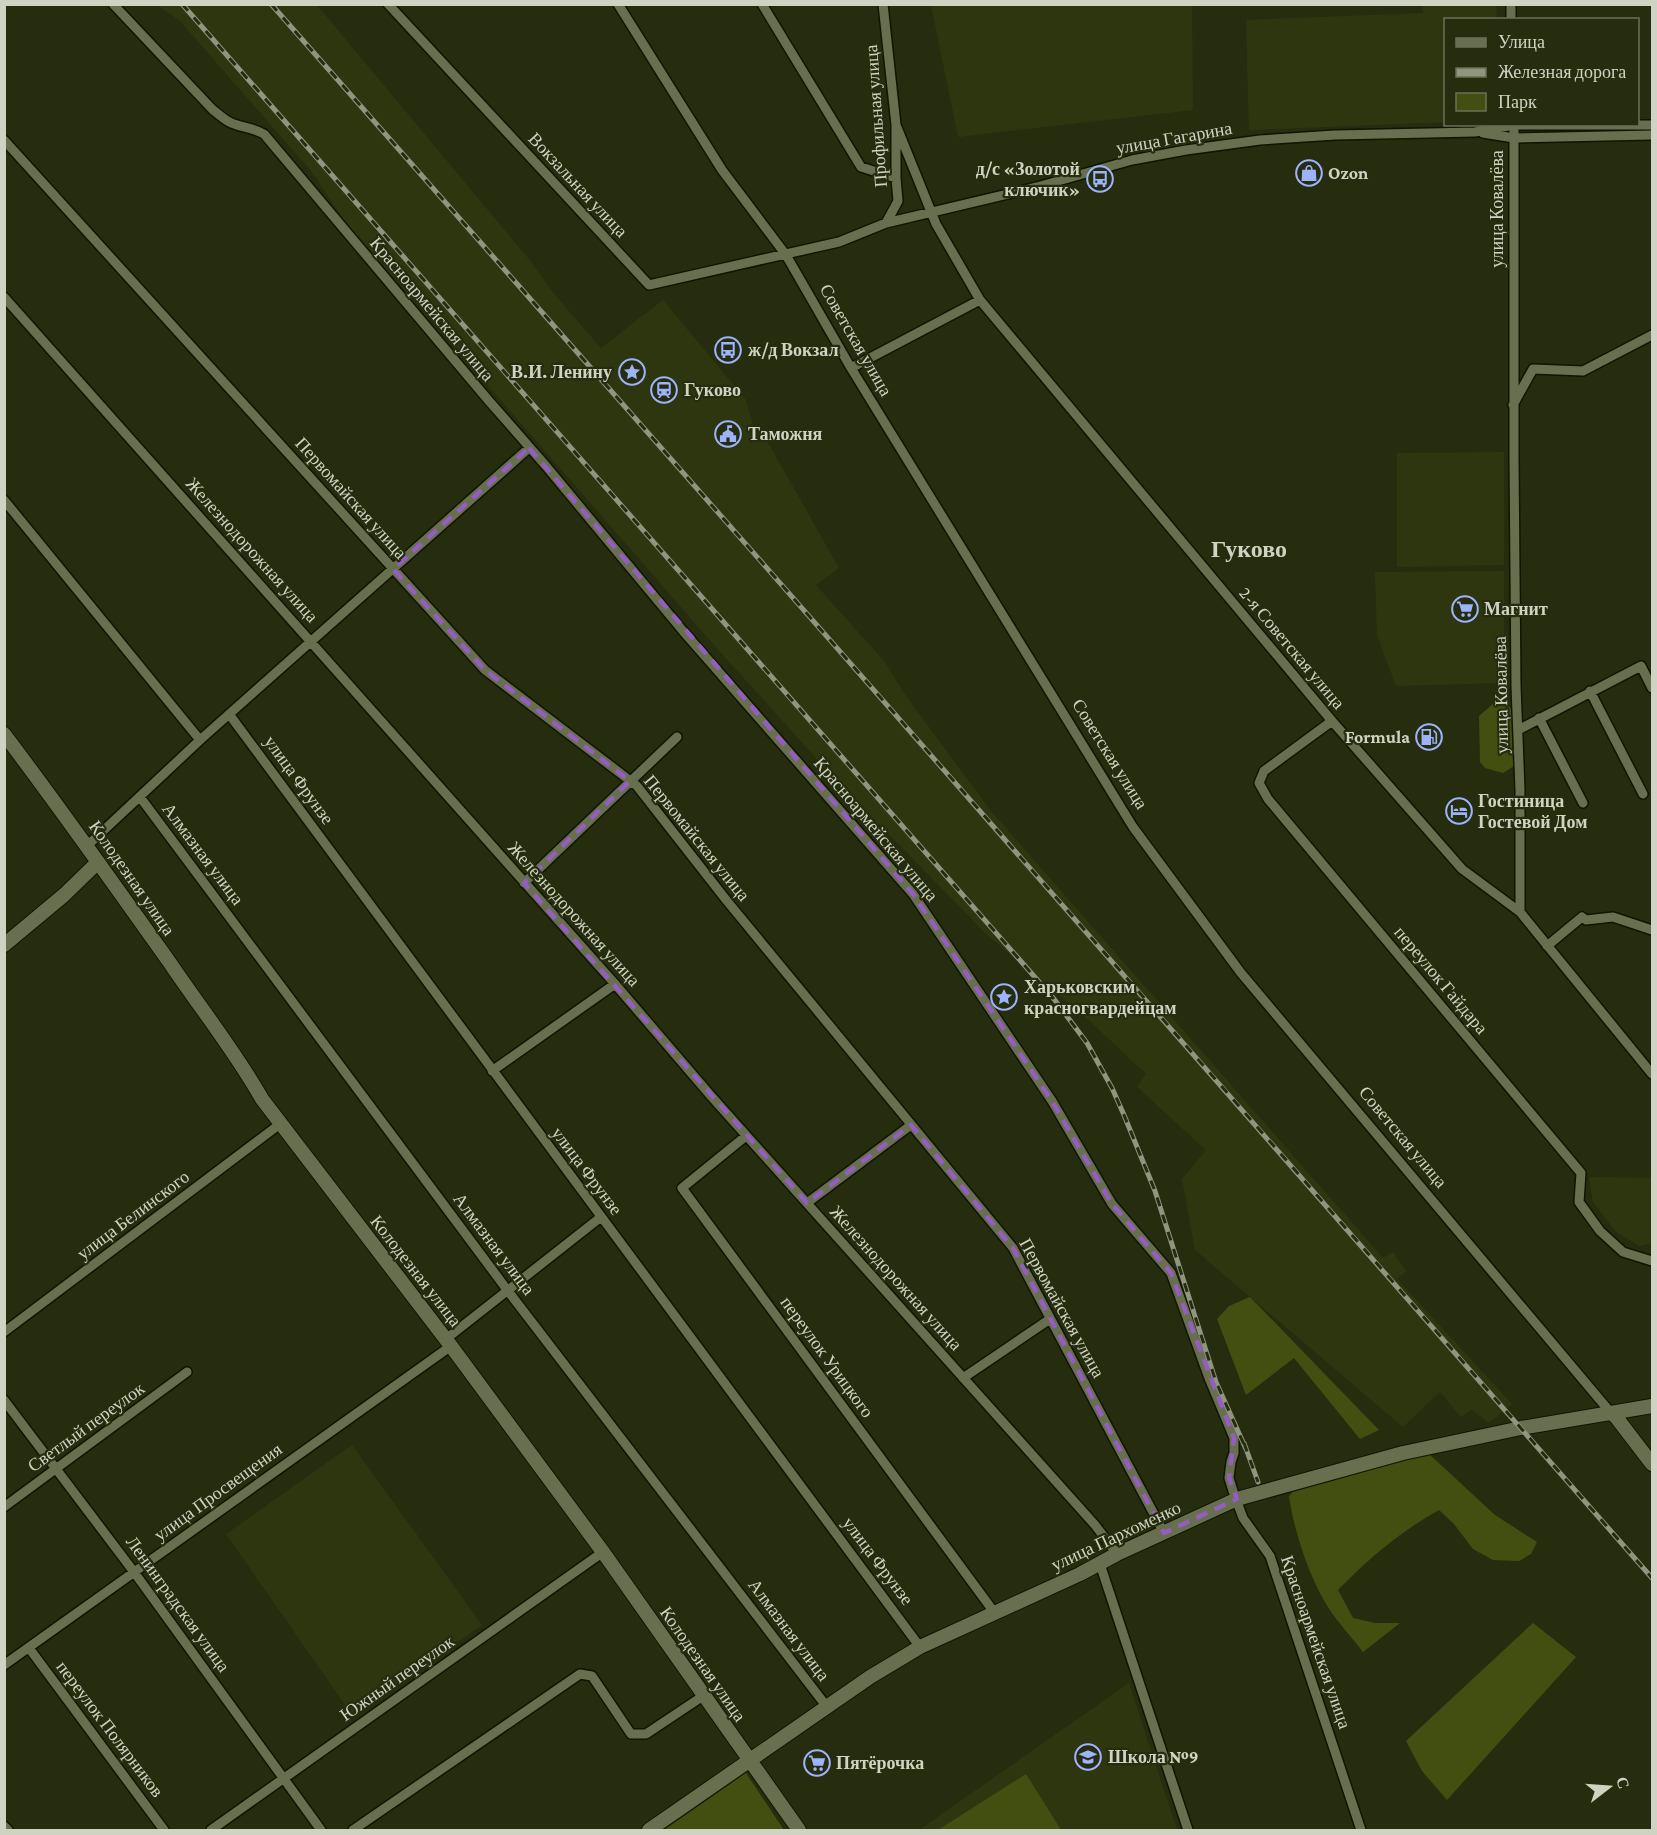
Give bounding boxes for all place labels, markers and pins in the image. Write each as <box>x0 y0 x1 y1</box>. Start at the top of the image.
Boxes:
shop icon: Ozon <box>1294 158 1324 188</box>
place label: д/с «Золотой ключик» <box>976 159 1080 200</box>
place label: Ozon <box>1328 163 1369 183</box>
bus stop icon: д/с «Золотой ключик» <box>1085 164 1115 194</box>
bus stop icon: ж/д Вокзал <box>713 335 743 365</box>
place label: ж/д Вокзал <box>748 340 839 360</box>
place icon: В.И. Ленину <box>617 357 647 387</box>
place label: В.И. Ленину <box>511 362 612 382</box>
station icon: Гуково <box>649 375 679 405</box>
place label: Гуково <box>684 380 741 400</box>
public building icon: Таможня <box>713 419 743 449</box>
place label: Таможня <box>748 424 823 444</box>
supermarket icon: Магнит <box>1450 594 1480 624</box>
place label: Магнит <box>1484 599 1548 619</box>
fuel station icon: Formula <box>1414 722 1444 752</box>
place label: Formula <box>1345 727 1410 747</box>
place label: Гостиница Гостевой Дом <box>1478 791 1587 832</box>
hotel icon: Гостиница Гостевой Дом <box>1444 796 1474 826</box>
place label: Харьковским красногвардейцам <box>1024 977 1177 1018</box>
place icon: Харьковским красногвардейцам <box>989 982 1019 1012</box>
school or university icon: Школа №9 <box>1073 1742 1103 1772</box>
place label: Школа №9 <box>1108 1747 1199 1767</box>
supermarket icon: Пятёрочка <box>802 1748 832 1778</box>
place label: Пятёрочка <box>836 1753 924 1773</box>

